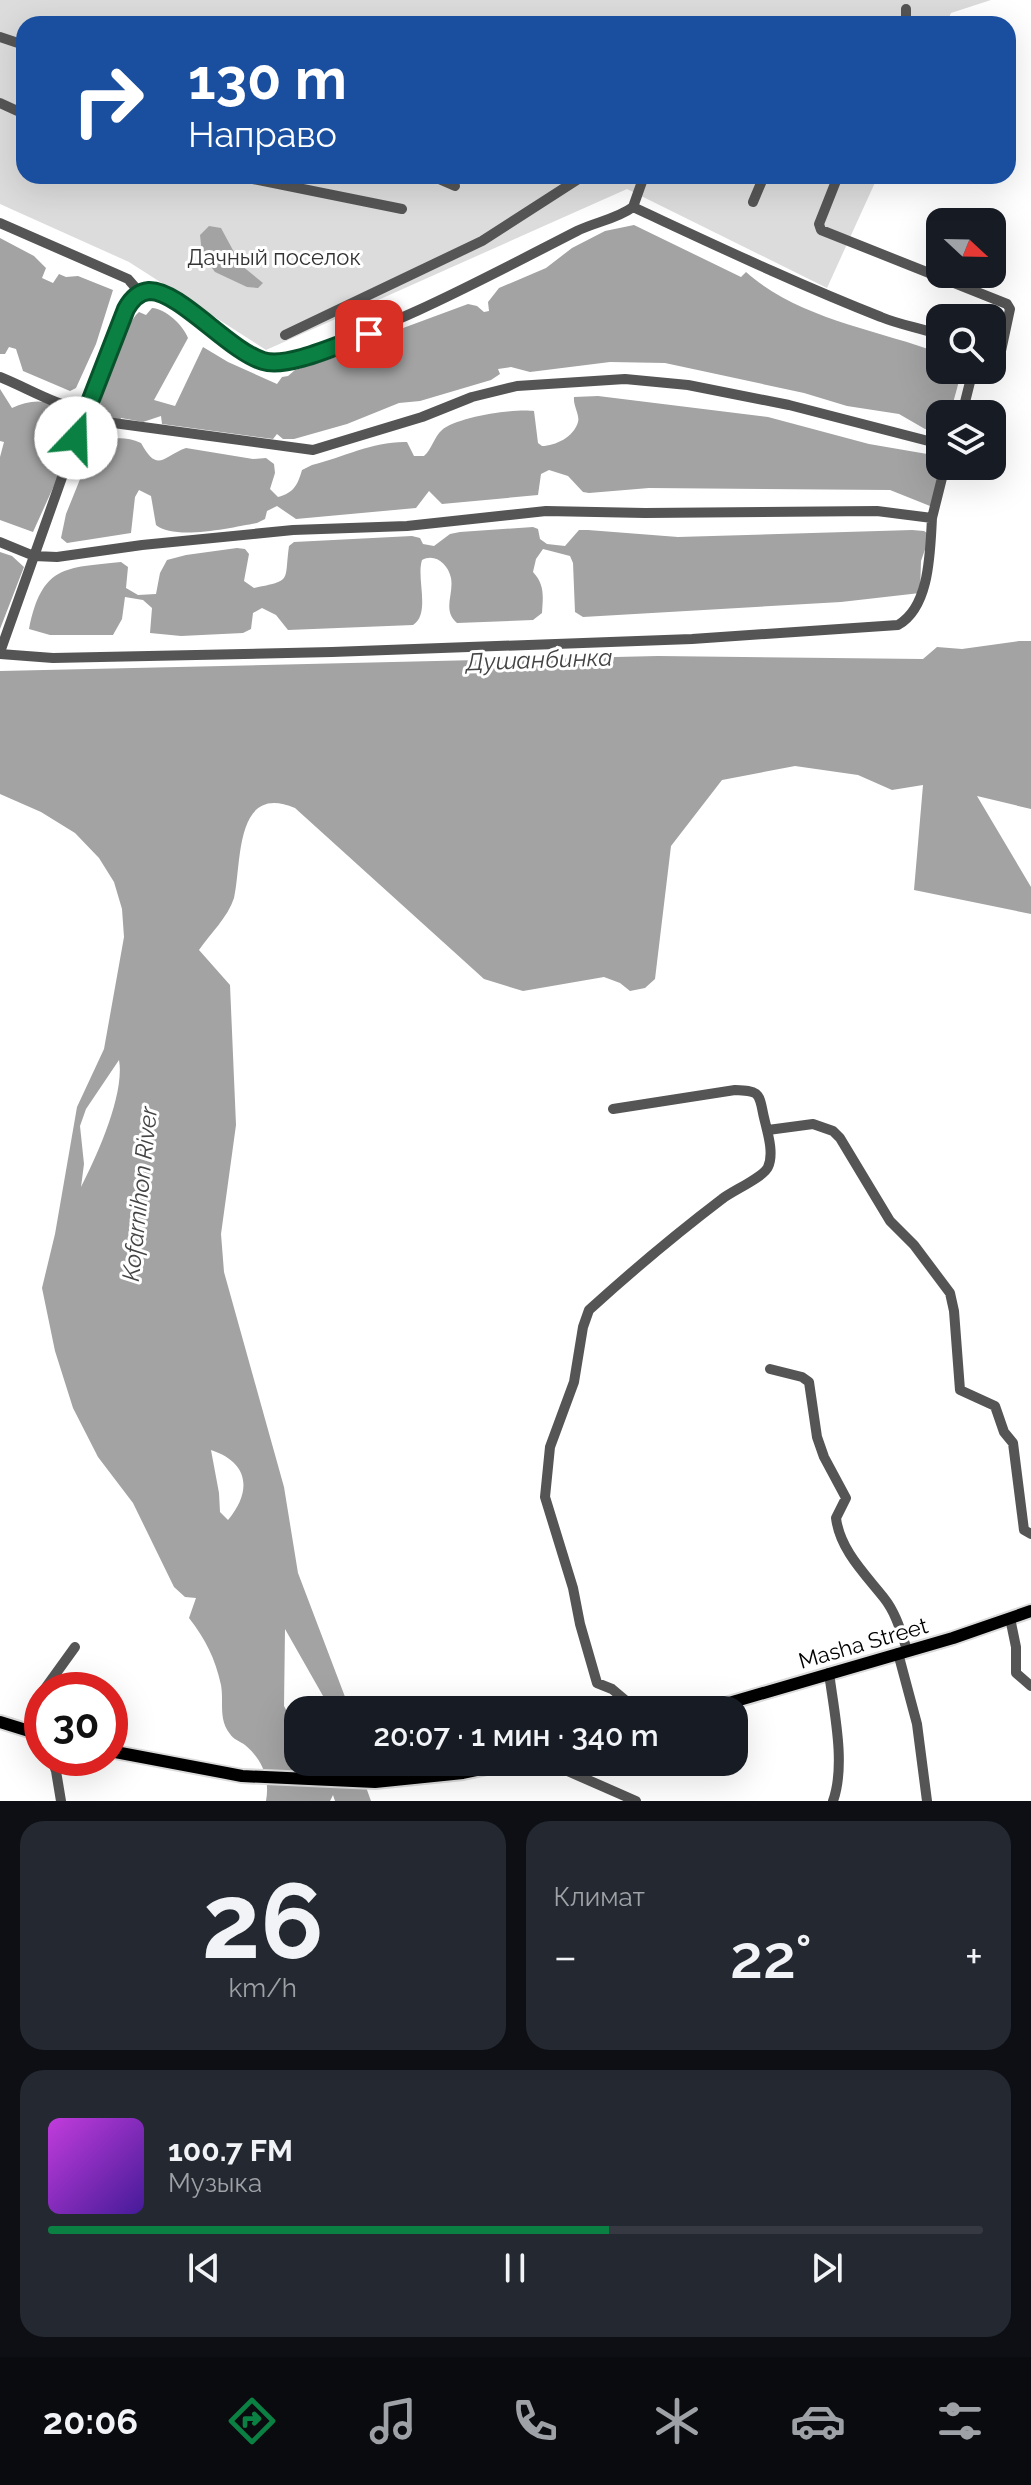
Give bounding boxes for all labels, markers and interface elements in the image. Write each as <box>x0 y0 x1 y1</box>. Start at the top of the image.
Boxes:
text: 130 m <box>188 46 347 112</box>
icon: right <box>56 48 160 152</box>
text: Направо <box>188 113 337 155</box>
north arrow <box>926 208 1006 288</box>
map controls <box>926 208 1006 480</box>
park label: Дачный поселок <box>187 244 361 270</box>
pin <box>335 300 403 368</box>
button: search <box>926 304 1006 384</box>
icon: arrive <box>347 312 391 356</box>
position arrow <box>34 396 118 480</box>
button: layers <box>926 400 1006 480</box>
water label: Душанбинка <box>464 642 613 677</box>
water label: Kofarnihon River <box>116 1104 163 1283</box>
street label: Masha Street <box>795 1612 931 1674</box>
speed limit sign: 30 <box>24 1672 128 1776</box>
text: 20:07 · 1 мин · 340 m <box>373 1718 659 1753</box>
text: 26 <box>202 1860 324 1982</box>
text: Климат <box>554 1882 645 1912</box>
text: 22° <box>730 1922 812 1992</box>
text: − <box>554 1931 577 1982</box>
text: + <box>965 1931 983 1982</box>
text: km/h <box>228 1973 297 2003</box>
text: 100.7 FM <box>168 2133 293 2168</box>
text: Музыка <box>168 2168 262 2198</box>
icon: previous <box>182 2246 226 2290</box>
icon: pause <box>493 2246 537 2290</box>
icon: next <box>805 2246 849 2290</box>
icon: directions <box>224 2393 280 2449</box>
icon: music <box>365 2393 421 2449</box>
icon: phone <box>507 2393 563 2449</box>
icon: climate <box>649 2393 705 2449</box>
icon: car <box>790 2393 846 2449</box>
icon: filters <box>932 2393 988 2449</box>
text: 20:06 <box>43 2400 138 2442</box>

